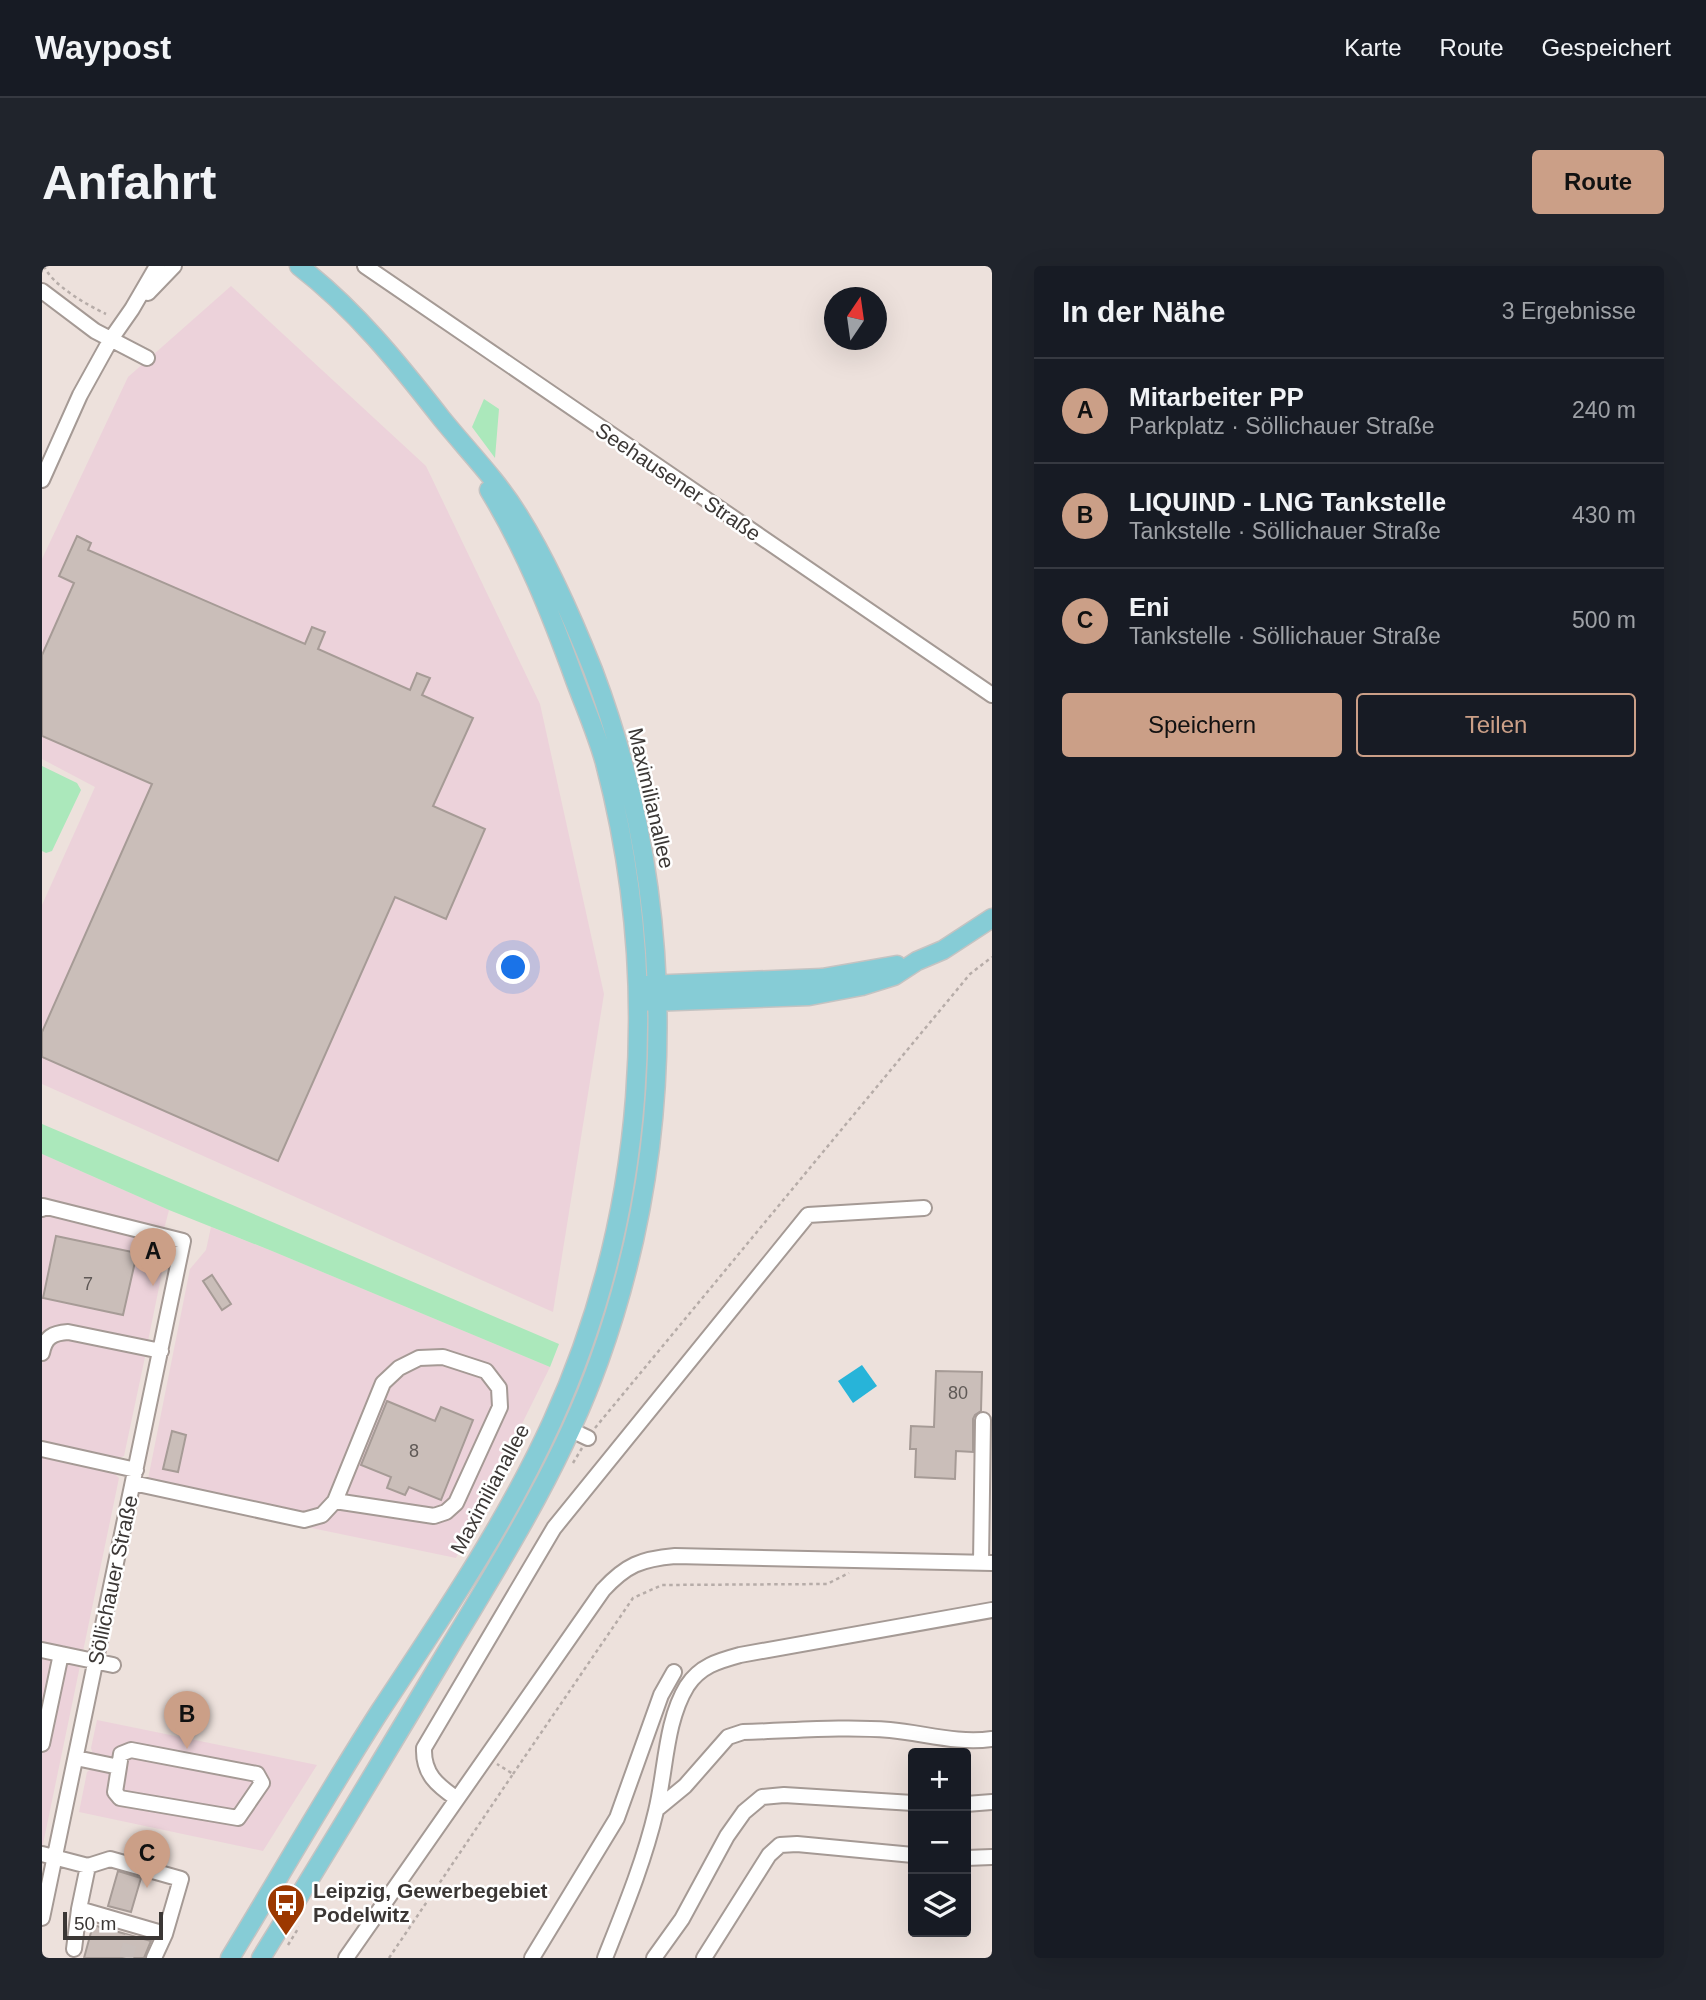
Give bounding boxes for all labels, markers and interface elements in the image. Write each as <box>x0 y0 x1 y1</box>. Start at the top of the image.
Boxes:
text: Waypost <box>35 29 171 66</box>
text: Karte <box>1344 34 1402 61</box>
text: Route <box>1440 34 1504 61</box>
text: Gespeichert <box>1542 34 1671 61</box>
button: Route <box>1532 150 1664 214</box>
text: Anfahrt <box>42 155 216 209</box>
north arrow <box>824 287 887 350</box>
text: In der Nähe <box>1062 295 1225 328</box>
text: 3 Ergebnisse <box>1502 298 1636 324</box>
text: Mitarbeiter PP <box>1129 382 1304 412</box>
text: A <box>1077 397 1093 423</box>
text: 240 m <box>1572 397 1636 423</box>
text: Parkplatz · Söllichauer Straße <box>1129 413 1435 439</box>
street label: Seehausener Straße <box>592 418 765 545</box>
text: LIQUIND - LNG Tankstelle <box>1129 487 1446 517</box>
text: B <box>1077 502 1093 528</box>
text: 430 m <box>1572 502 1636 528</box>
text: Tankstelle · Söllichauer Straße <box>1129 518 1441 544</box>
text: Eni <box>1129 592 1169 622</box>
text: C <box>1077 607 1093 633</box>
text: 500 m <box>1572 607 1636 633</box>
text: Tankstelle · Söllichauer Straße <box>1129 623 1441 649</box>
button: Speichern <box>1062 693 1342 757</box>
button: Teilen <box>1356 693 1636 757</box>
street label: Maximilianallee <box>624 725 679 870</box>
your location <box>496 950 530 984</box>
pin: A <box>130 1228 176 1286</box>
house number: 7 <box>83 1274 93 1294</box>
house number: 80 <box>948 1383 968 1403</box>
street label: Maximilianallee <box>446 1420 533 1558</box>
house number: 8 <box>409 1441 419 1461</box>
street label: Söllichauer Straße <box>83 1493 142 1667</box>
pin: B <box>164 1691 210 1749</box>
map controls <box>908 1748 971 1937</box>
button: + <box>908 1748 971 1811</box>
button: − <box>908 1811 971 1874</box>
pin: C <box>124 1830 170 1888</box>
button: layers <box>908 1874 971 1937</box>
place label: Leipzig, Gewerbegebiet Podelwitz <box>313 1879 548 1926</box>
bus stop icon: Leipzig, Gewerbegebiet Podelwitz <box>265 1882 307 1937</box>
scale bar <box>63 1909 163 1941</box>
text: 50 m <box>74 1913 116 1934</box>

